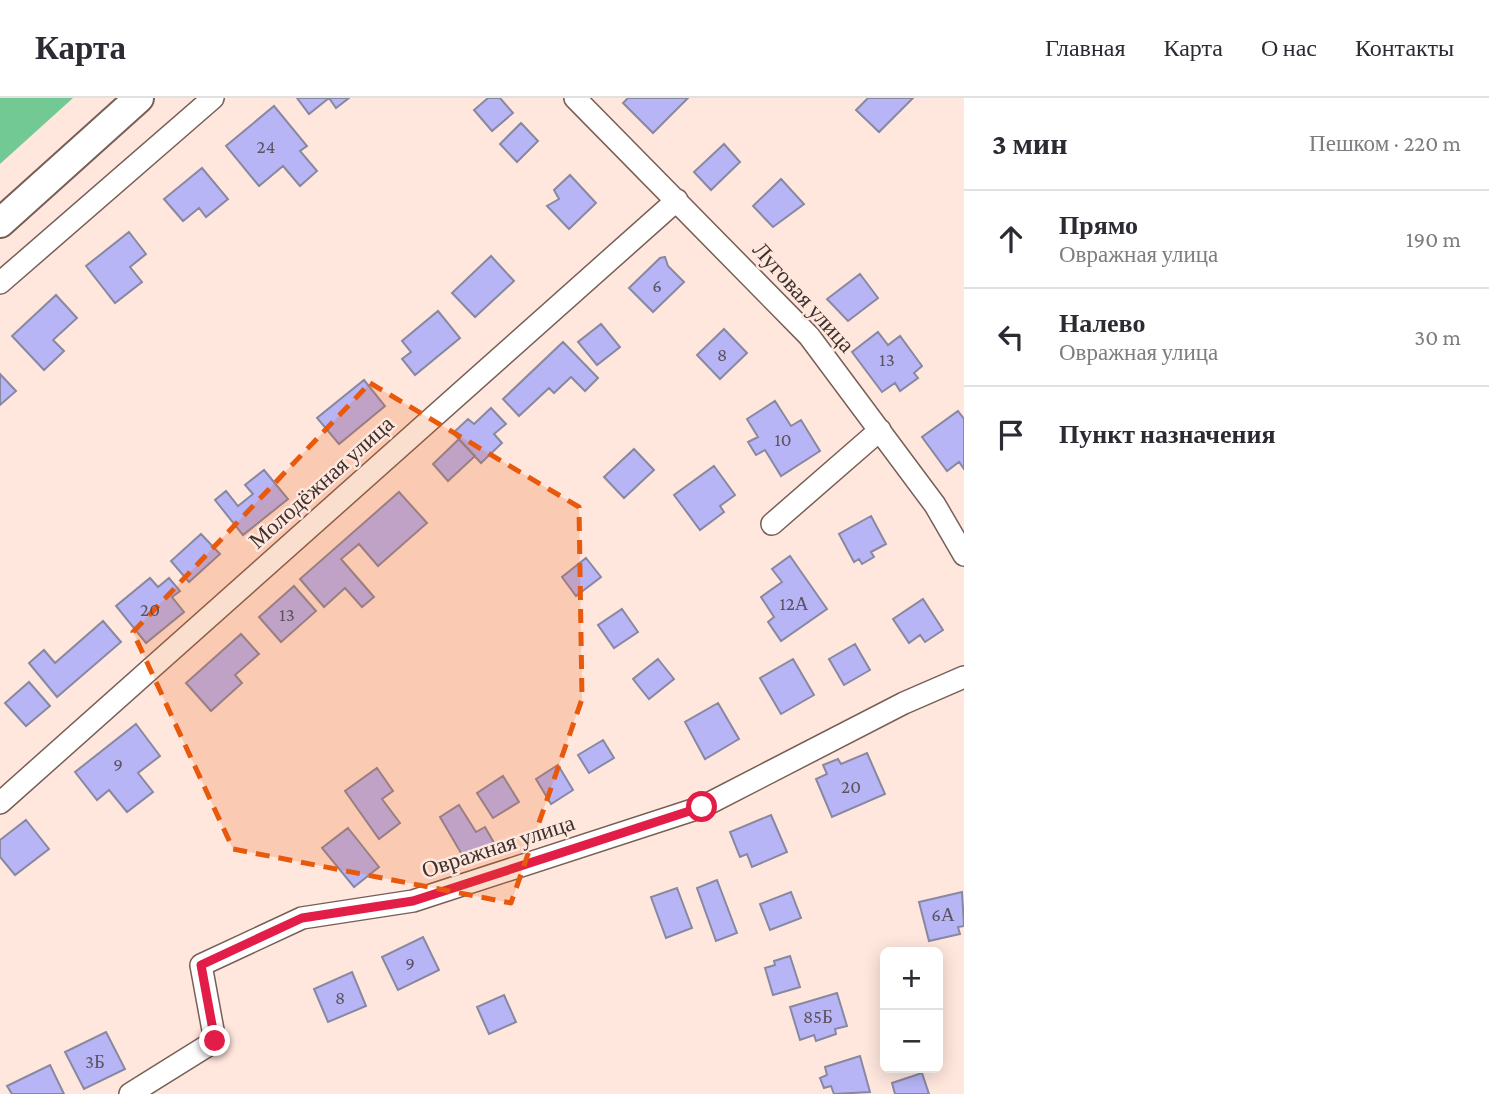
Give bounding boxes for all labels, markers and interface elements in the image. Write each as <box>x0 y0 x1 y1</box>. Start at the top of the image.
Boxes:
text: Карта <box>35 29 126 66</box>
text: Главная <box>1045 34 1126 61</box>
text: Карта <box>1164 34 1223 61</box>
text: О нас <box>1261 34 1317 61</box>
text: Контакты <box>1355 34 1454 61</box>
text: 3 мин <box>992 127 1067 160</box>
text: Пешком · 220 m <box>1309 130 1461 156</box>
house number: 24 <box>257 136 275 157</box>
text: Прямо <box>1059 211 1138 240</box>
icon: ahead <box>992 220 1030 258</box>
text: 190 m <box>1406 226 1461 252</box>
street label: Луговая улица <box>748 237 860 357</box>
text: Овражная улица <box>1059 241 1218 267</box>
house number: 6 <box>652 275 662 296</box>
text: Налево <box>1059 309 1145 338</box>
icon: left <box>992 318 1030 356</box>
text: 30 m <box>1414 324 1461 350</box>
text: Овражная улица <box>1059 339 1218 365</box>
house number: 8 <box>717 344 727 365</box>
house number: 13 <box>879 349 895 370</box>
street label: Молодёжная улица <box>243 410 399 554</box>
icon: arrive <box>992 416 1030 454</box>
text: Пункт назначения <box>1059 420 1276 449</box>
house number: 10 <box>774 429 792 450</box>
house number: 12А <box>779 593 809 614</box>
house number: 20 <box>140 599 160 620</box>
house number: 13 <box>279 604 295 625</box>
house number: 9 <box>113 754 123 775</box>
house number: 20 <box>841 776 861 797</box>
route start <box>686 791 717 822</box>
street label: Овражная улица <box>418 809 578 883</box>
house number: 6А <box>931 904 955 925</box>
map controls <box>880 947 943 1073</box>
button: + <box>880 947 943 1010</box>
house number: 9 <box>405 953 415 974</box>
house number: 8 <box>335 987 345 1008</box>
house number: 85Б <box>803 1006 833 1027</box>
button: − <box>880 1010 943 1073</box>
route end <box>199 1025 230 1056</box>
house number: 3Б <box>85 1051 105 1072</box>

